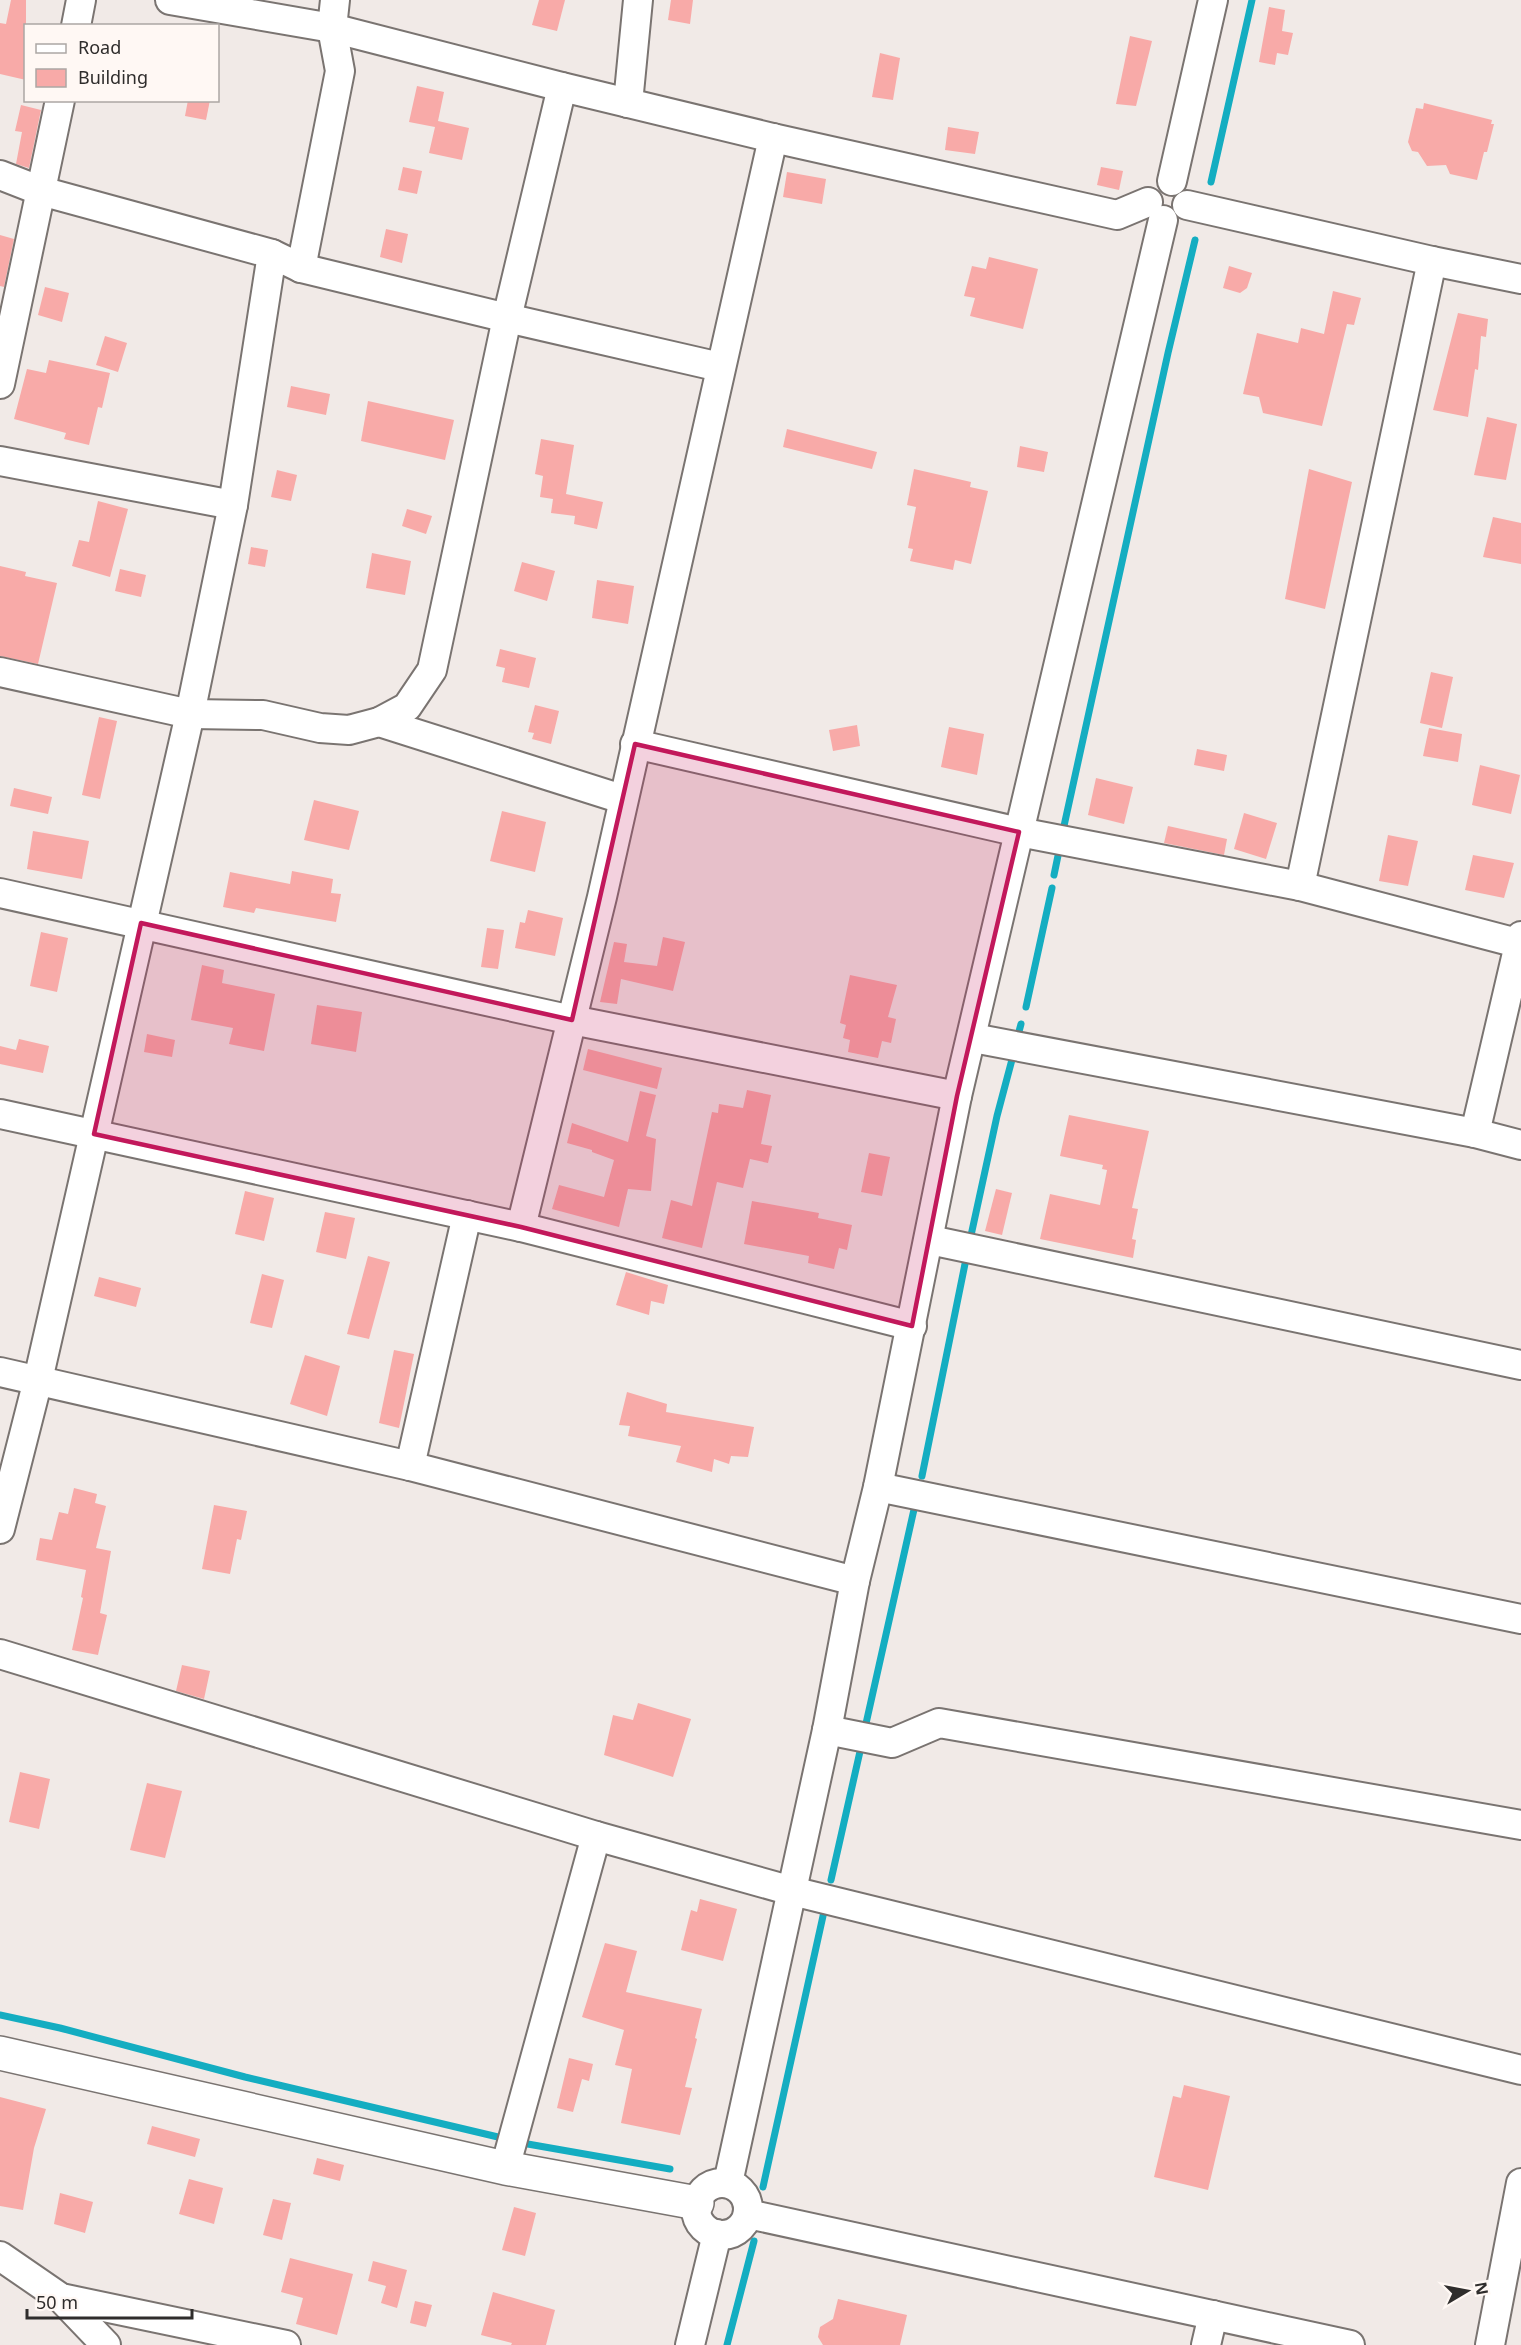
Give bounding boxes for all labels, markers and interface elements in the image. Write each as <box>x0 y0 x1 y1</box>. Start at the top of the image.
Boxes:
legend <box>24 24 219 102</box>
text: Road <box>78 35 121 59</box>
text: Building <box>78 65 148 89</box>
north arrow <box>1437 2261 1497 2321</box>
text: N <box>1470 2280 1494 2297</box>
scale bar <box>27 2282 192 2320</box>
text: 50 m <box>36 2290 78 2314</box>

